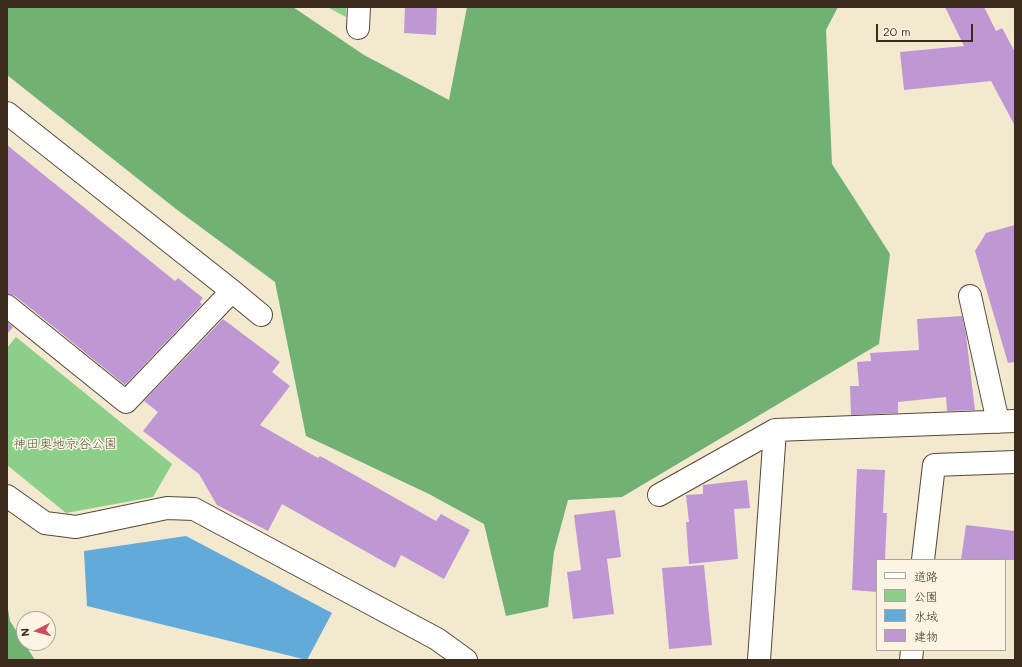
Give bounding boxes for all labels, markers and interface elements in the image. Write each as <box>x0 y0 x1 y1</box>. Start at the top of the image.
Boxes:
scale bar <box>878 16 975 42</box>
text: 20 m <box>883 23 911 39</box>
park label: 神田奥地京谷公園 <box>13 436 117 452</box>
legend <box>876 559 1006 651</box>
text: 道路 <box>914 568 938 584</box>
text: 公園 <box>914 588 938 604</box>
text: 水域 <box>914 608 938 624</box>
north arrow <box>16 611 56 651</box>
text: N <box>17 627 32 637</box>
text: 建物 <box>914 628 938 644</box>

